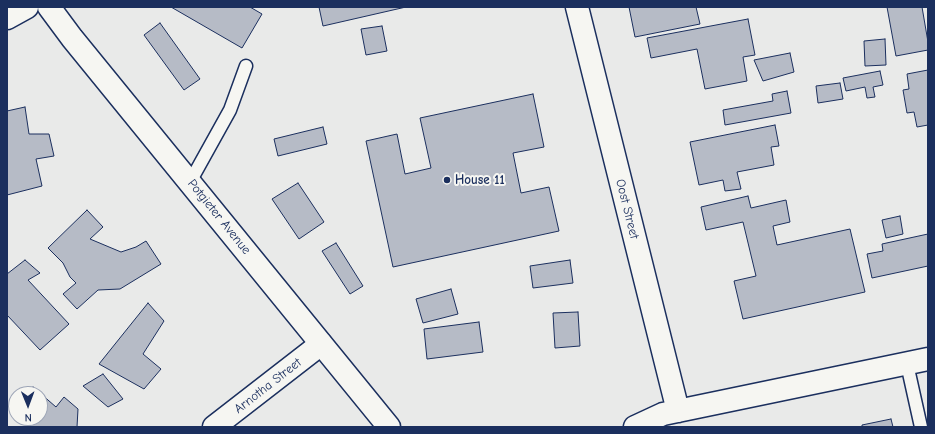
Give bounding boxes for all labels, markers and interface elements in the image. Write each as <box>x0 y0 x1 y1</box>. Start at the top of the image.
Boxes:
place label: House 11 <box>455 172 504 188</box>
marker: House 11 <box>442 175 452 185</box>
street label: Potgieter Avenue <box>184 176 254 258</box>
street label: Oost Street <box>612 177 642 241</box>
street label: Arnotha Street <box>231 355 305 417</box>
north arrow <box>8 386 48 426</box>
text: N <box>24 411 32 424</box>

